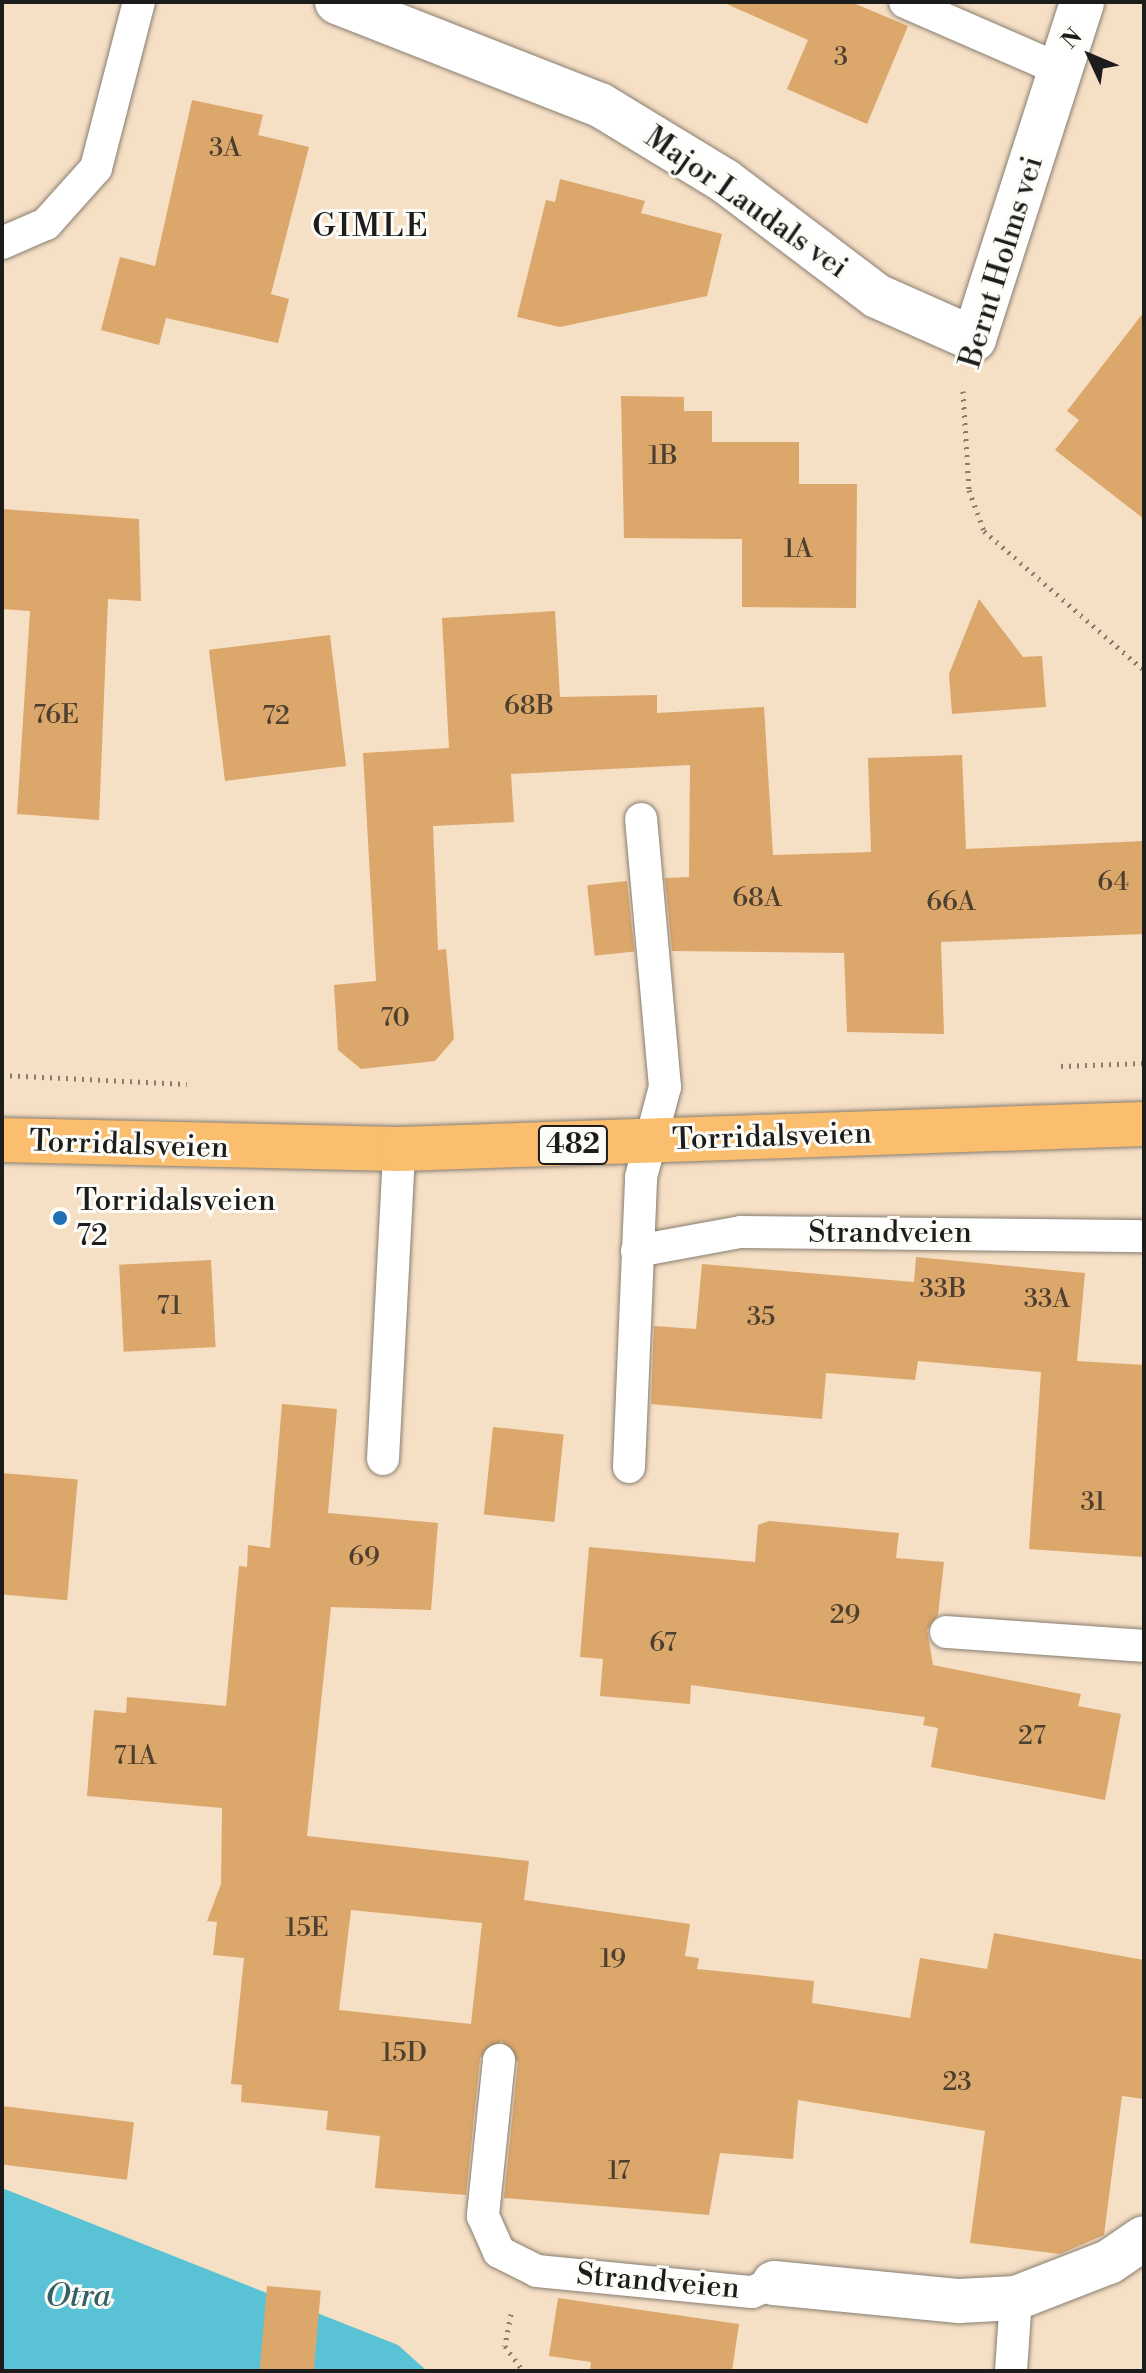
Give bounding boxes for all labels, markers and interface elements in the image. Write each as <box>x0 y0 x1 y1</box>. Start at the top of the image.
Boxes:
north arrow <box>1050 16 1130 96</box>
text: N <box>1057 23 1088 55</box>
house number: 3 <box>834 42 848 74</box>
street label: Major Laudals vei <box>638 120 854 286</box>
house number: 3A <box>209 133 241 165</box>
street label: Bernt Holms vei <box>953 152 1051 372</box>
district label: GIMLE <box>312 207 430 245</box>
house number: 1B <box>648 441 678 473</box>
house number: 1A <box>783 534 813 566</box>
house number: 68B <box>504 691 554 723</box>
house number: 76E <box>33 700 79 732</box>
house number: 72 <box>262 701 290 733</box>
house number: 64 <box>1097 867 1129 899</box>
house number: 68A <box>732 883 782 915</box>
house number: 66A <box>926 887 976 919</box>
house number: 70 <box>380 1003 410 1035</box>
street label: Torridalsveien <box>672 1116 872 1158</box>
road number: 482 <box>537 1121 609 1169</box>
street label: Torridalsveien <box>29 1124 229 1166</box>
place label: Torridalsveien 72 <box>76 1183 276 1254</box>
marker: Torridalsveien 72 <box>51 1209 69 1227</box>
street label: Strandveien <box>808 1215 972 1251</box>
house number: 33B <box>920 1274 966 1306</box>
house number: 33A <box>1024 1284 1070 1316</box>
house number: 71 <box>156 1291 182 1323</box>
house number: 35 <box>747 1302 775 1334</box>
house number: 31 <box>1081 1487 1105 1519</box>
house number: 69 <box>348 1542 380 1574</box>
house number: 29 <box>830 1600 860 1632</box>
house number: 67 <box>649 1628 677 1660</box>
house number: 27 <box>1018 1721 1046 1753</box>
house number: 71A <box>113 1741 157 1773</box>
house number: 15E <box>285 1913 329 1945</box>
house number: 19 <box>600 1944 626 1976</box>
house number: 15D <box>381 2038 427 2070</box>
house number: 23 <box>942 2067 972 2099</box>
house number: 17 <box>608 2156 630 2188</box>
street label: Strandveien <box>575 2257 741 2307</box>
water label: Otra <box>45 2277 111 2315</box>

